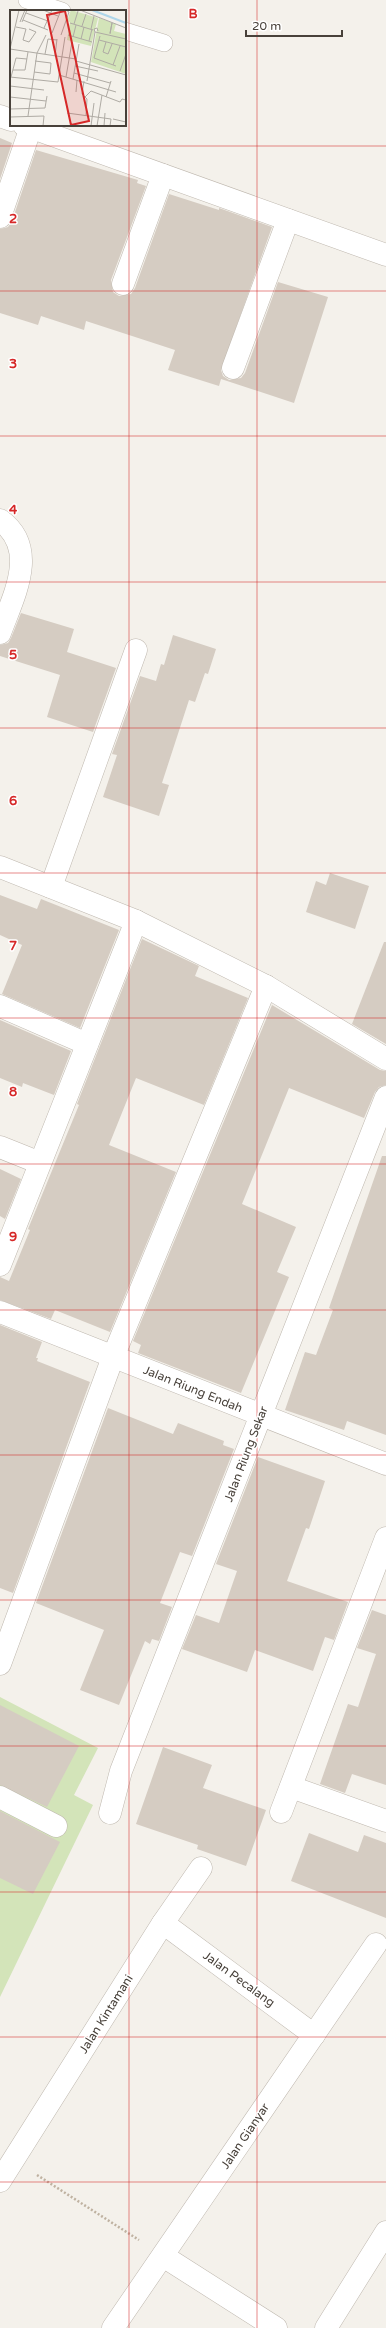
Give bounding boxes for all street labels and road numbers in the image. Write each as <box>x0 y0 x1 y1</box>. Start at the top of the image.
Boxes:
street label: Jalan Riung Endah <box>141 1363 245 1415</box>
street label: Jalan Riung Sekar <box>221 1404 271 1504</box>
street label: Jalan Pecalang <box>201 1948 277 2010</box>
street label: Jalan Kintamani <box>76 1972 136 2056</box>
street label: Jalan Gianyar <box>218 2100 272 2172</box>

